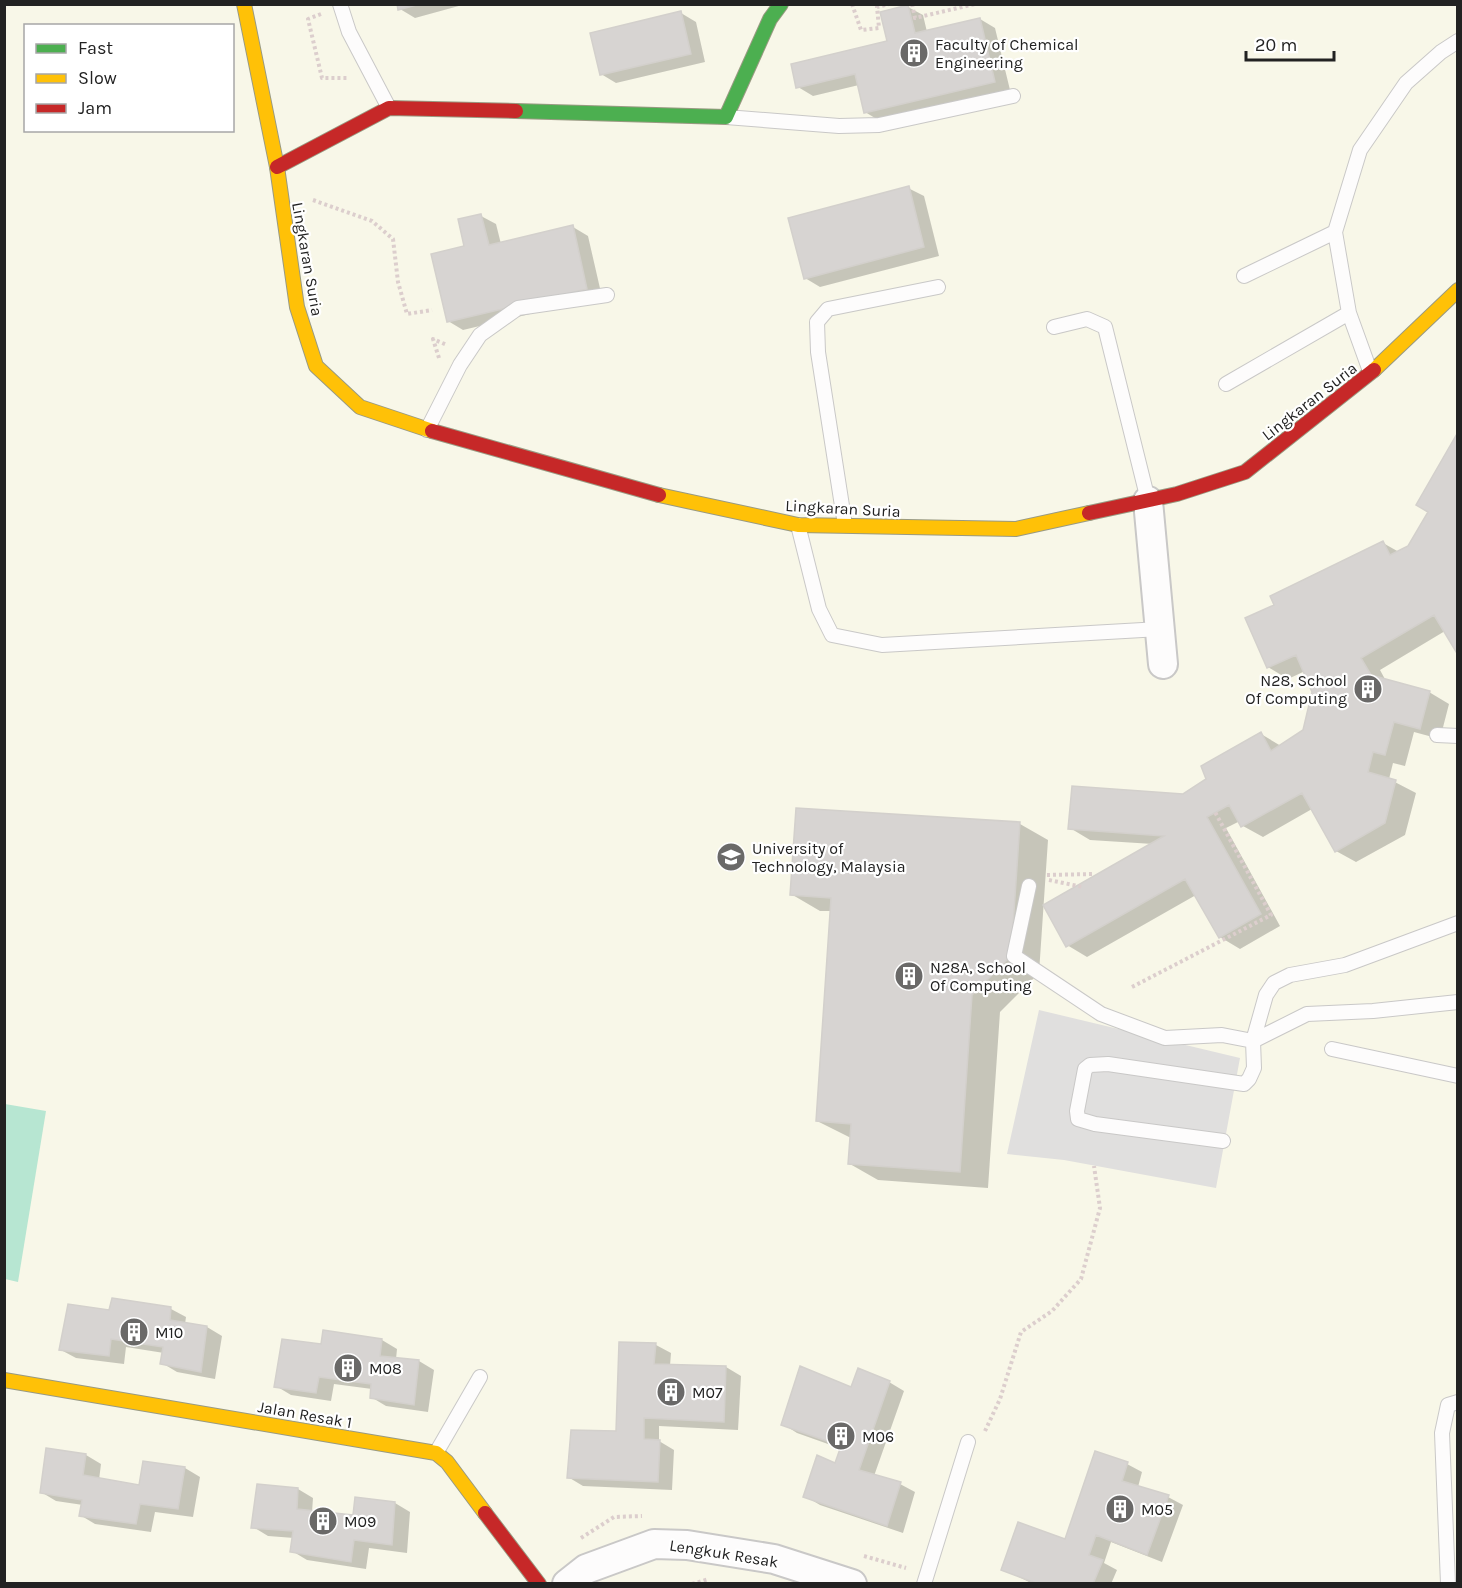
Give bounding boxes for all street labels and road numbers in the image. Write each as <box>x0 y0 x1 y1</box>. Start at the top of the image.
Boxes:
street label: Lingkaran Suria <box>288 201 327 318</box>
street label: Lingkaran Suria <box>1258 358 1361 444</box>
street label: Lingkaran Suria <box>785 496 901 521</box>
street label: Jalan Resak 1 <box>256 1397 354 1432</box>
street label: Lengkuk Resak <box>668 1535 780 1571</box>

